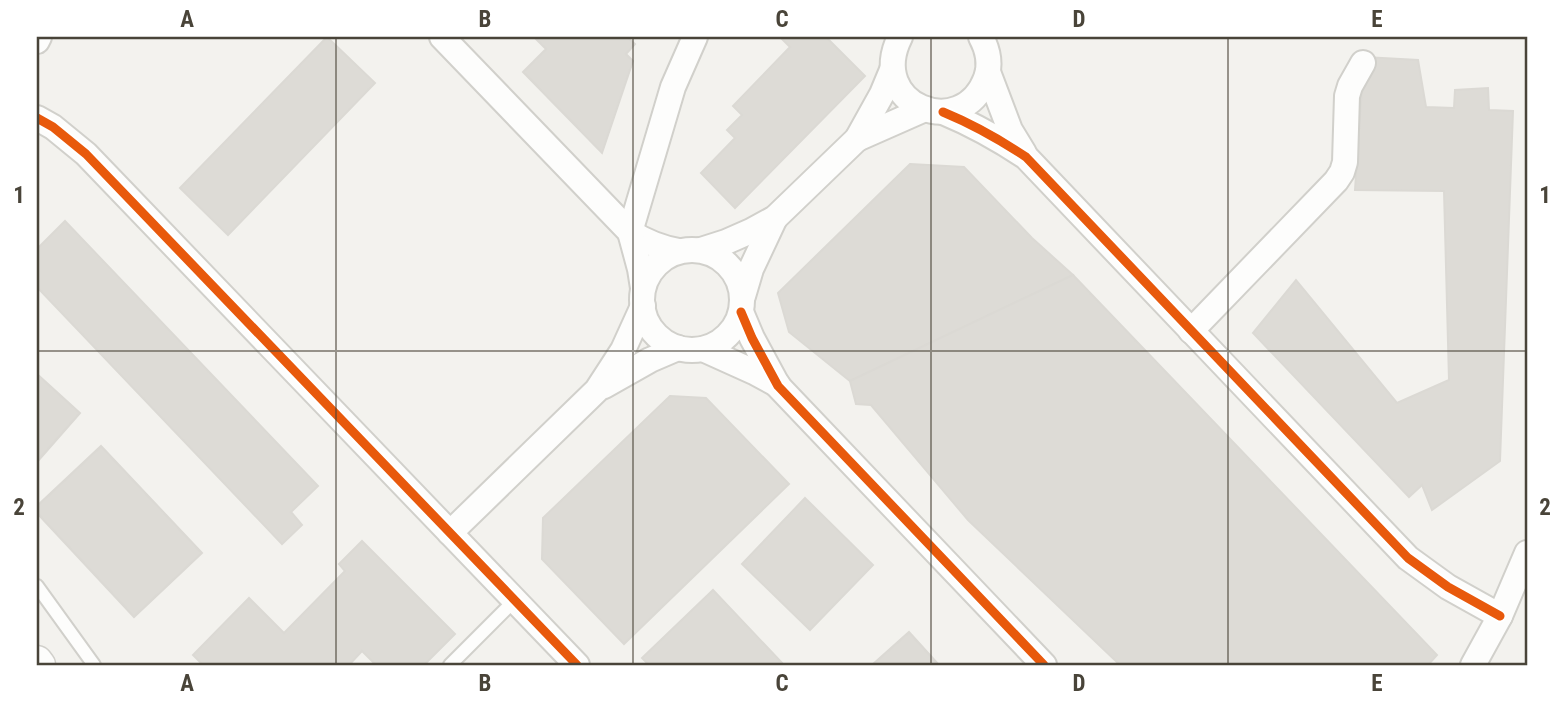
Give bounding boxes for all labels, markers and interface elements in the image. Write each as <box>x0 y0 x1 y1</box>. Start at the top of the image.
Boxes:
text: A <box>180 6 194 33</box>
text: B <box>479 6 491 33</box>
text: C <box>775 6 789 33</box>
text: D <box>1073 6 1086 33</box>
text: E <box>1371 6 1383 33</box>
text: 1 <box>13 182 25 209</box>
text: 1 <box>1539 182 1551 209</box>
text: 2 <box>13 494 25 521</box>
text: 2 <box>1539 494 1551 521</box>
text: A <box>180 670 194 697</box>
text: B <box>479 670 491 697</box>
text: C <box>775 670 789 697</box>
text: D <box>1073 670 1086 697</box>
text: E <box>1371 670 1383 697</box>

